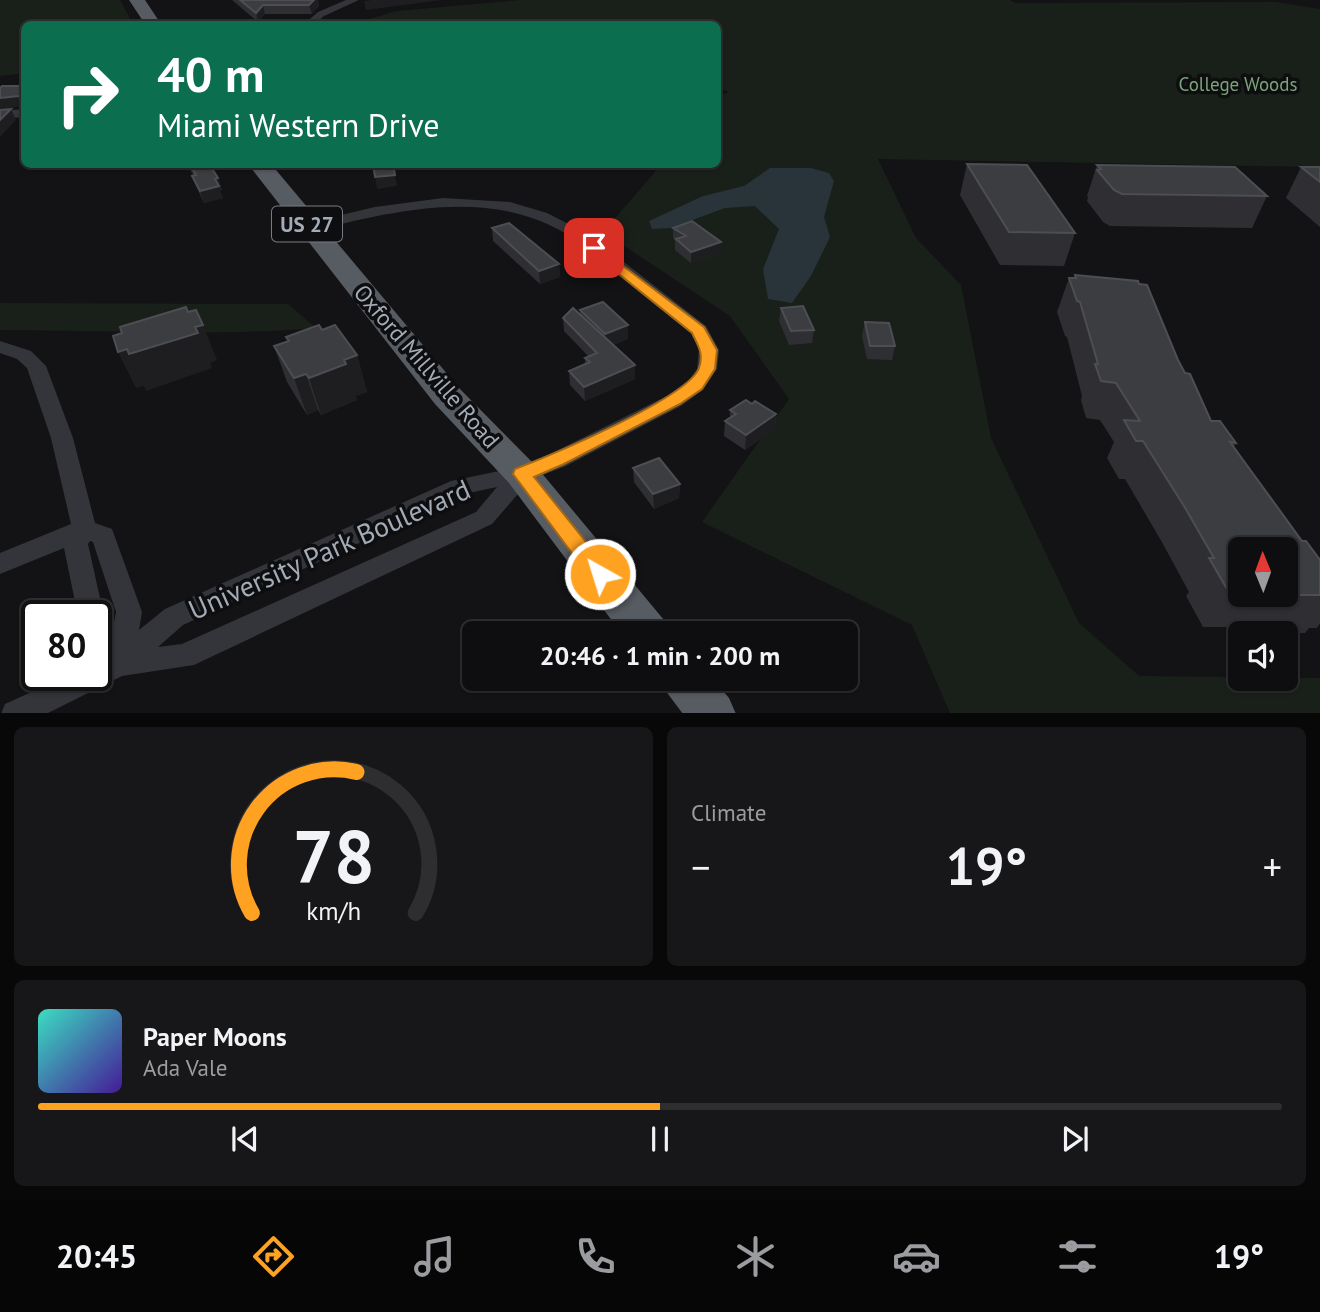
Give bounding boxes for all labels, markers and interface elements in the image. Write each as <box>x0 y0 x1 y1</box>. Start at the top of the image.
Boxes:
text: 40 m <box>157 42 264 106</box>
icon: right <box>42 49 133 140</box>
park label: College Woods <box>1179 72 1298 96</box>
text: Miami Western Drive <box>157 104 440 146</box>
road number: US 27 <box>272 206 342 242</box>
pin <box>564 218 624 278</box>
icon: arrive <box>575 229 613 267</box>
street label: Oxford Millville Road <box>348 278 506 454</box>
street label: University Park Boulevard <box>182 470 476 628</box>
position arrow <box>563 537 637 611</box>
north arrow <box>1228 537 1298 607</box>
map controls <box>1228 537 1298 691</box>
speed limit sign: 80 <box>21 600 112 691</box>
button: sound <box>1228 621 1298 691</box>
text: 20:46 · 1 min · 200 m <box>540 639 780 672</box>
text: Climate <box>691 798 766 827</box>
text: 78 <box>292 809 375 903</box>
text: 19° <box>946 832 1027 899</box>
text: − <box>691 842 710 891</box>
text: + <box>1263 842 1282 891</box>
text: km/h <box>306 894 361 926</box>
text: Paper Moons <box>143 1020 287 1053</box>
text: Ada Vale <box>143 1053 227 1082</box>
icon: previous <box>226 1120 264 1158</box>
icon: pause <box>641 1120 679 1158</box>
icon: next <box>1056 1120 1094 1158</box>
icon: directions <box>249 1232 298 1281</box>
icon: music <box>410 1232 459 1281</box>
icon: phone <box>571 1232 620 1281</box>
icon: climate <box>731 1232 780 1281</box>
icon: car <box>892 1232 941 1281</box>
icon: filters <box>1053 1232 1102 1281</box>
text: 20:45 <box>56 1235 137 1277</box>
text: 19° <box>1214 1235 1264 1277</box>

